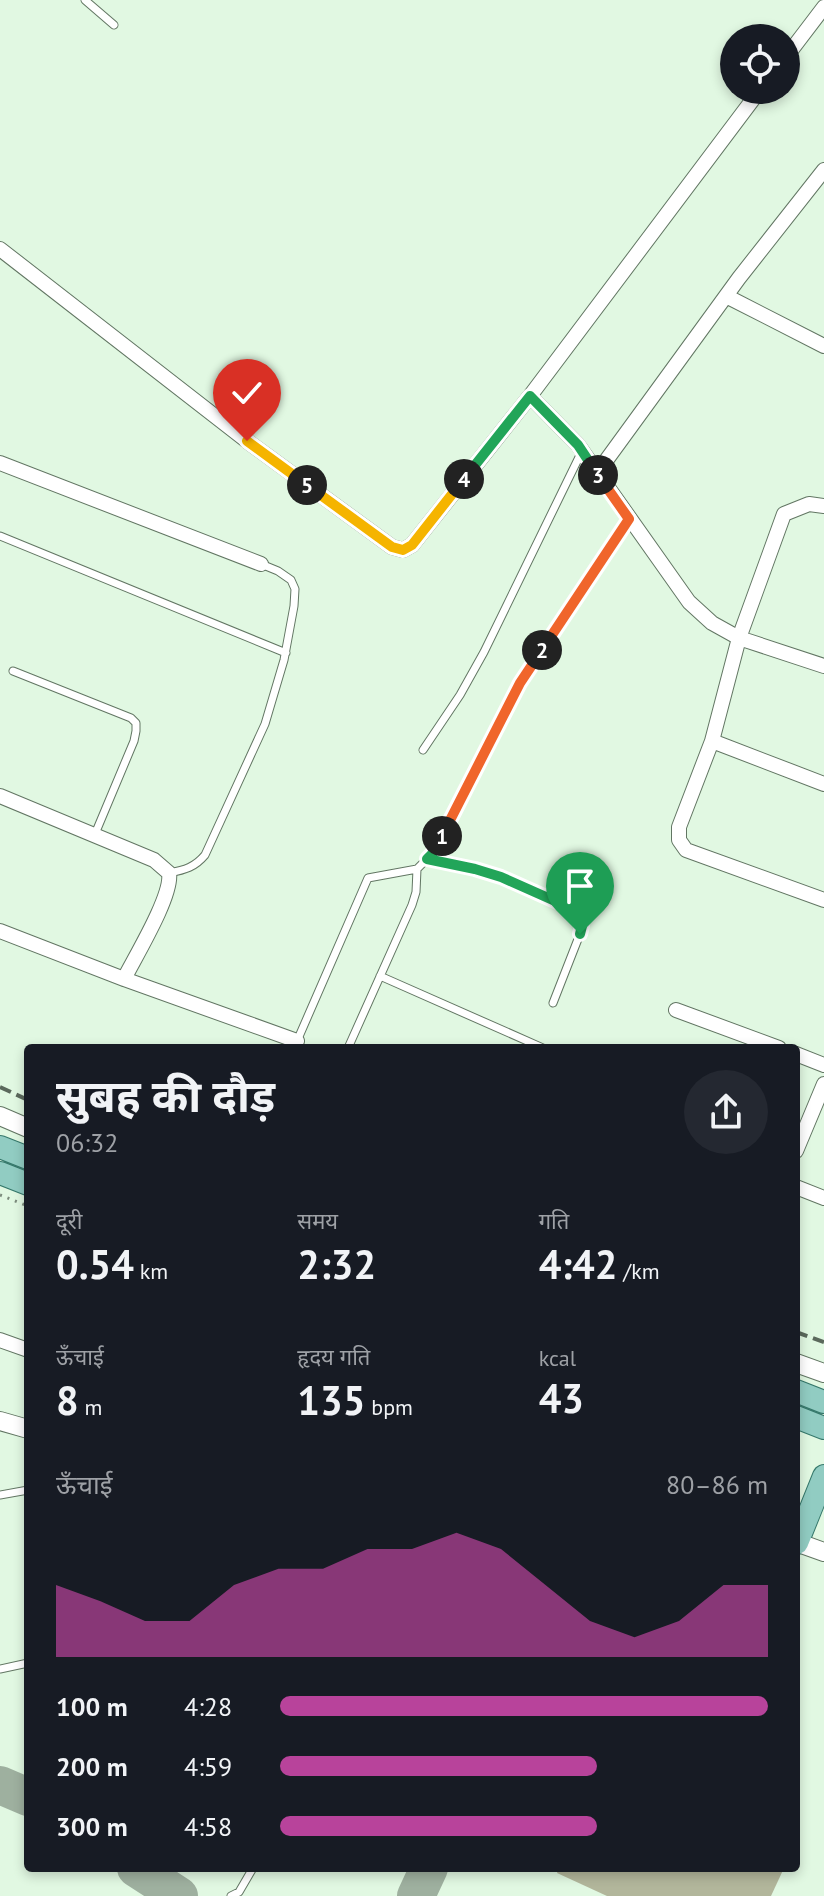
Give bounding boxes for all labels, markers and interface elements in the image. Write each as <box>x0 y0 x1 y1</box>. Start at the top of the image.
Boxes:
map controls <box>720 24 800 104</box>
button: locate <box>720 24 800 104</box>
pin <box>213 359 281 441</box>
icon: check <box>225 371 269 415</box>
pin: 3 <box>578 455 618 495</box>
pin: 4 <box>444 459 484 499</box>
text: 3 <box>592 461 604 489</box>
pin: 5 <box>287 465 327 505</box>
text: 4 <box>458 465 470 493</box>
text: 5 <box>301 471 313 499</box>
pin: 2 <box>522 630 562 670</box>
text: 2 <box>536 636 548 664</box>
pin: 1 <box>422 816 462 856</box>
text: 1 <box>436 822 448 850</box>
pin <box>546 852 614 934</box>
icon: arrive <box>558 864 602 908</box>
text: सुबह की दौड़ <box>56 1067 275 1124</box>
button: share <box>684 1070 768 1154</box>
text: 06:32 <box>56 1126 118 1159</box>
text: दूरी <box>56 1207 82 1235</box>
text: समय <box>297 1207 338 1235</box>
text: गति <box>539 1207 569 1235</box>
text: 0.54 <box>56 1238 134 1290</box>
text: 2:32 <box>297 1238 376 1290</box>
text: 4:42 <box>539 1238 617 1290</box>
text: km <box>134 1257 168 1285</box>
text: /km <box>617 1257 660 1285</box>
text: ऊँचाई <box>56 1343 104 1371</box>
text: हृदय गति <box>297 1343 370 1371</box>
text: kcal <box>539 1344 576 1372</box>
text: 43 <box>539 1372 584 1424</box>
text: 8 <box>56 1374 79 1426</box>
text: 135 <box>297 1374 365 1426</box>
text: m <box>79 1393 102 1421</box>
text: bpm <box>365 1393 413 1421</box>
text: ऊँचाई <box>56 1468 112 1501</box>
text: 80–86 m <box>666 1468 768 1501</box>
text: 100 m <box>56 1690 128 1723</box>
text: 4:28 <box>184 1690 232 1723</box>
text: 200 m <box>56 1750 128 1783</box>
text: 4:59 <box>184 1750 232 1783</box>
text: 300 m <box>56 1810 128 1843</box>
text: 4:58 <box>184 1810 232 1843</box>

